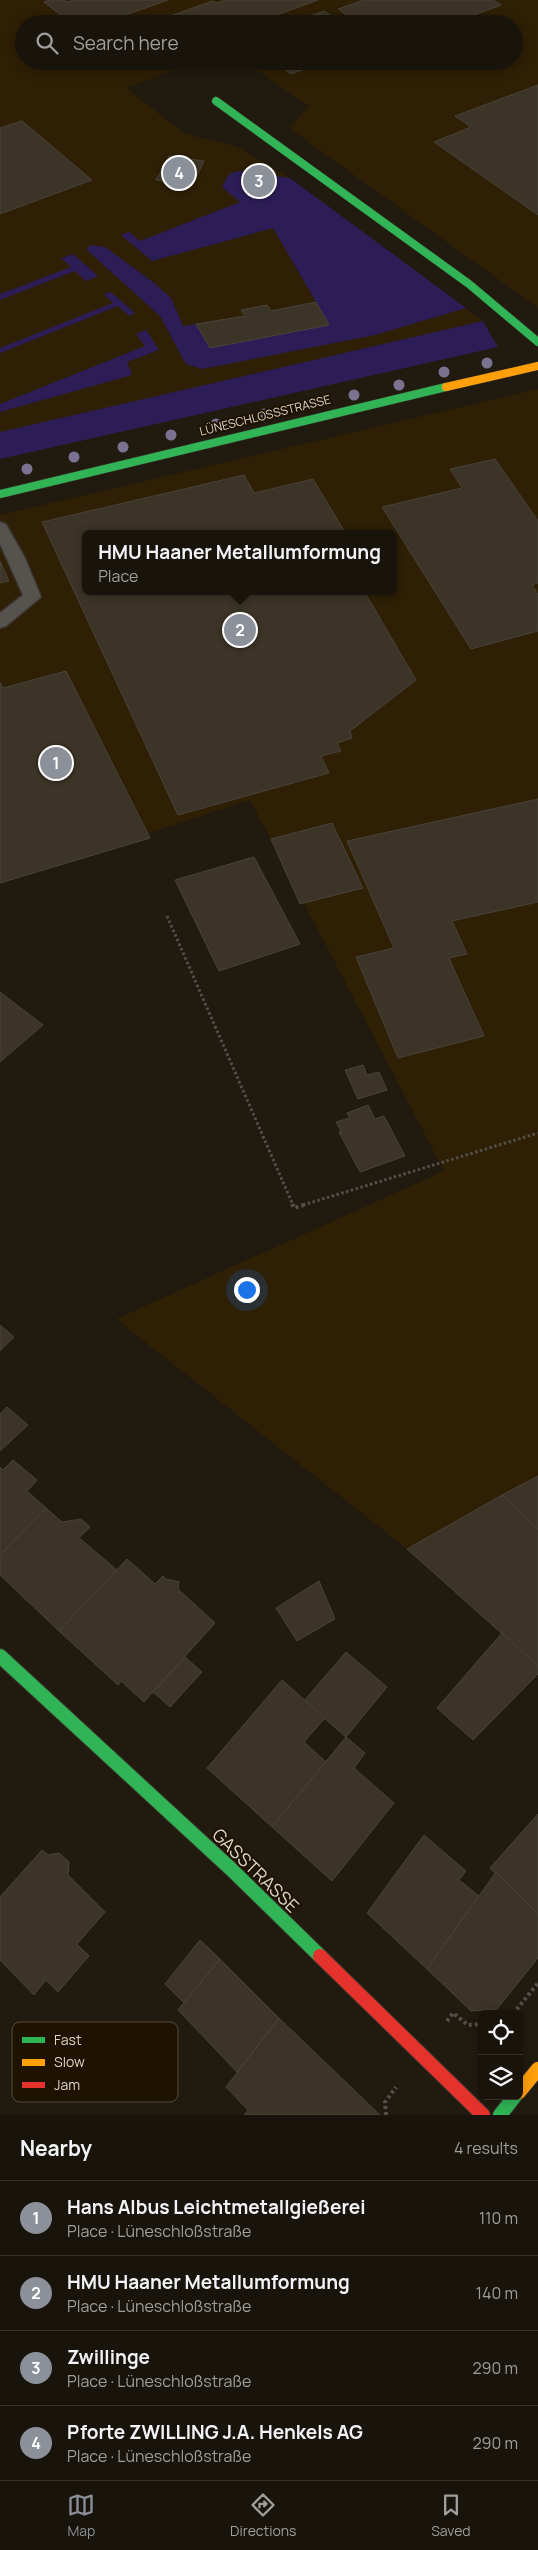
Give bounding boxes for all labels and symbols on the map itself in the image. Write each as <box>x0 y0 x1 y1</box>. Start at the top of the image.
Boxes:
pin: 4 <box>163 154 195 192</box>
pin: 3 <box>243 162 275 200</box>
street label: LÜNESCHLOSSSTRASSE <box>198 390 332 440</box>
pin: 2 <box>224 611 256 649</box>
pin: 1 <box>40 744 72 782</box>
your location <box>234 1277 260 1303</box>
street label: GASSTRASSE <box>207 1823 305 1917</box>
legend <box>12 2022 178 2102</box>
text: Fast <box>54 2030 82 2049</box>
text: Slow <box>54 2052 85 2071</box>
text: Jam <box>54 2075 80 2094</box>

